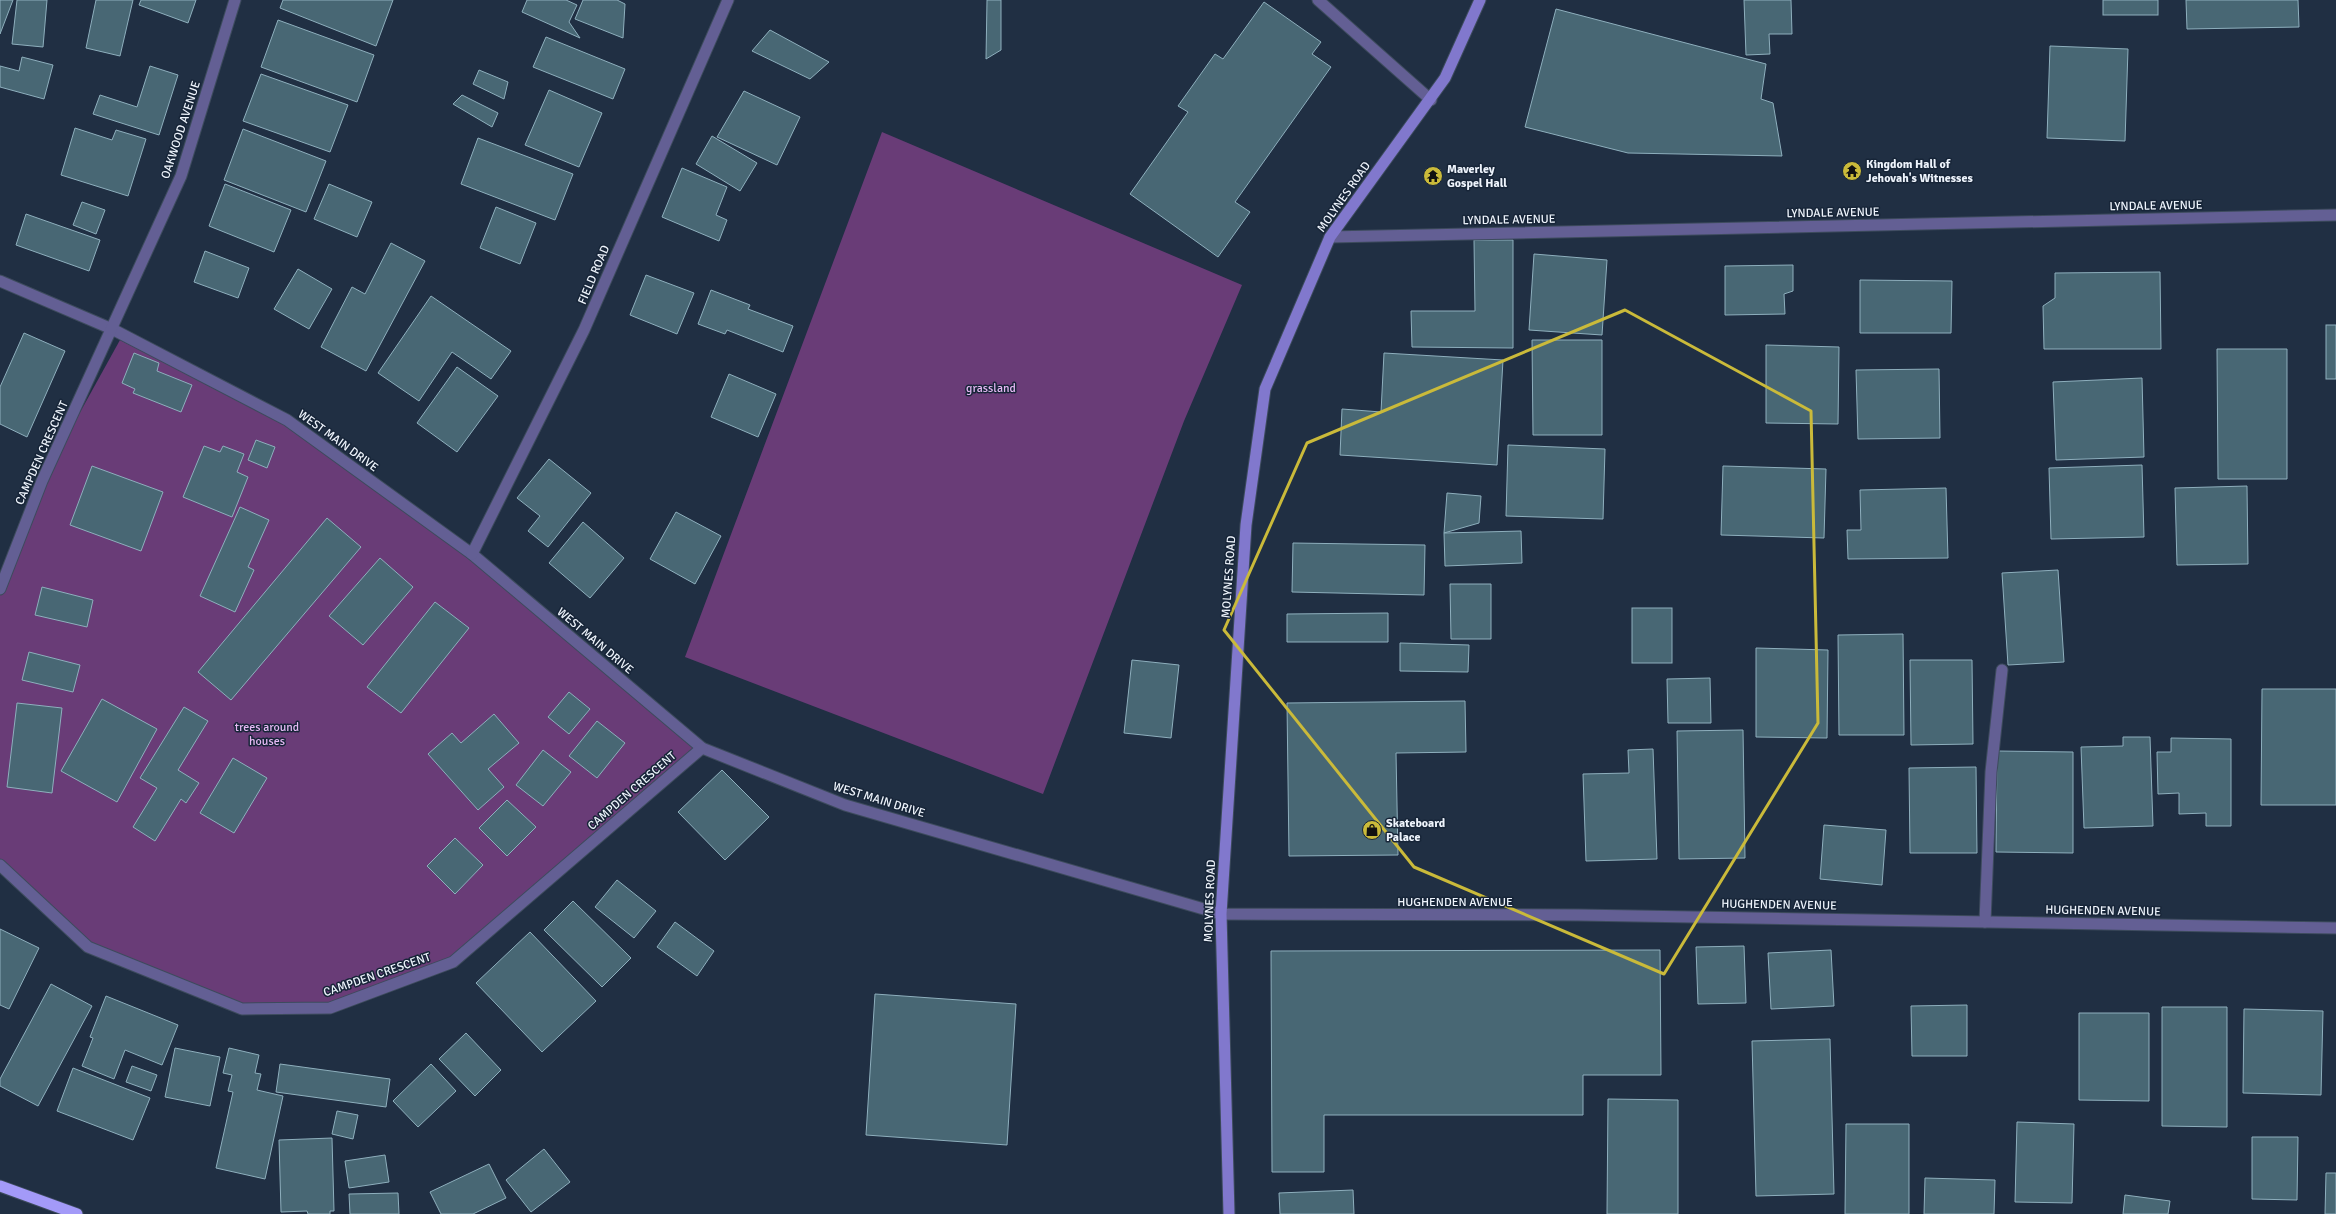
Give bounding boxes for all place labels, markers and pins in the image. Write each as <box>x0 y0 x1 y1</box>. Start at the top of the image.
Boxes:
place label: Kingdom Hall of Jehovah's Witnesses <box>1866 157 1973 186</box>
temple icon: Kingdom Hall of Jehovah's Witnesses <box>1841 160 1863 182</box>
place label: Maverley Gospel Hall <box>1447 162 1507 191</box>
temple icon: Maverley Gospel Hall <box>1422 165 1444 187</box>
place label: Skateboard Palace <box>1386 816 1446 845</box>
shop icon: Skateboard Palace <box>1361 819 1383 841</box>

